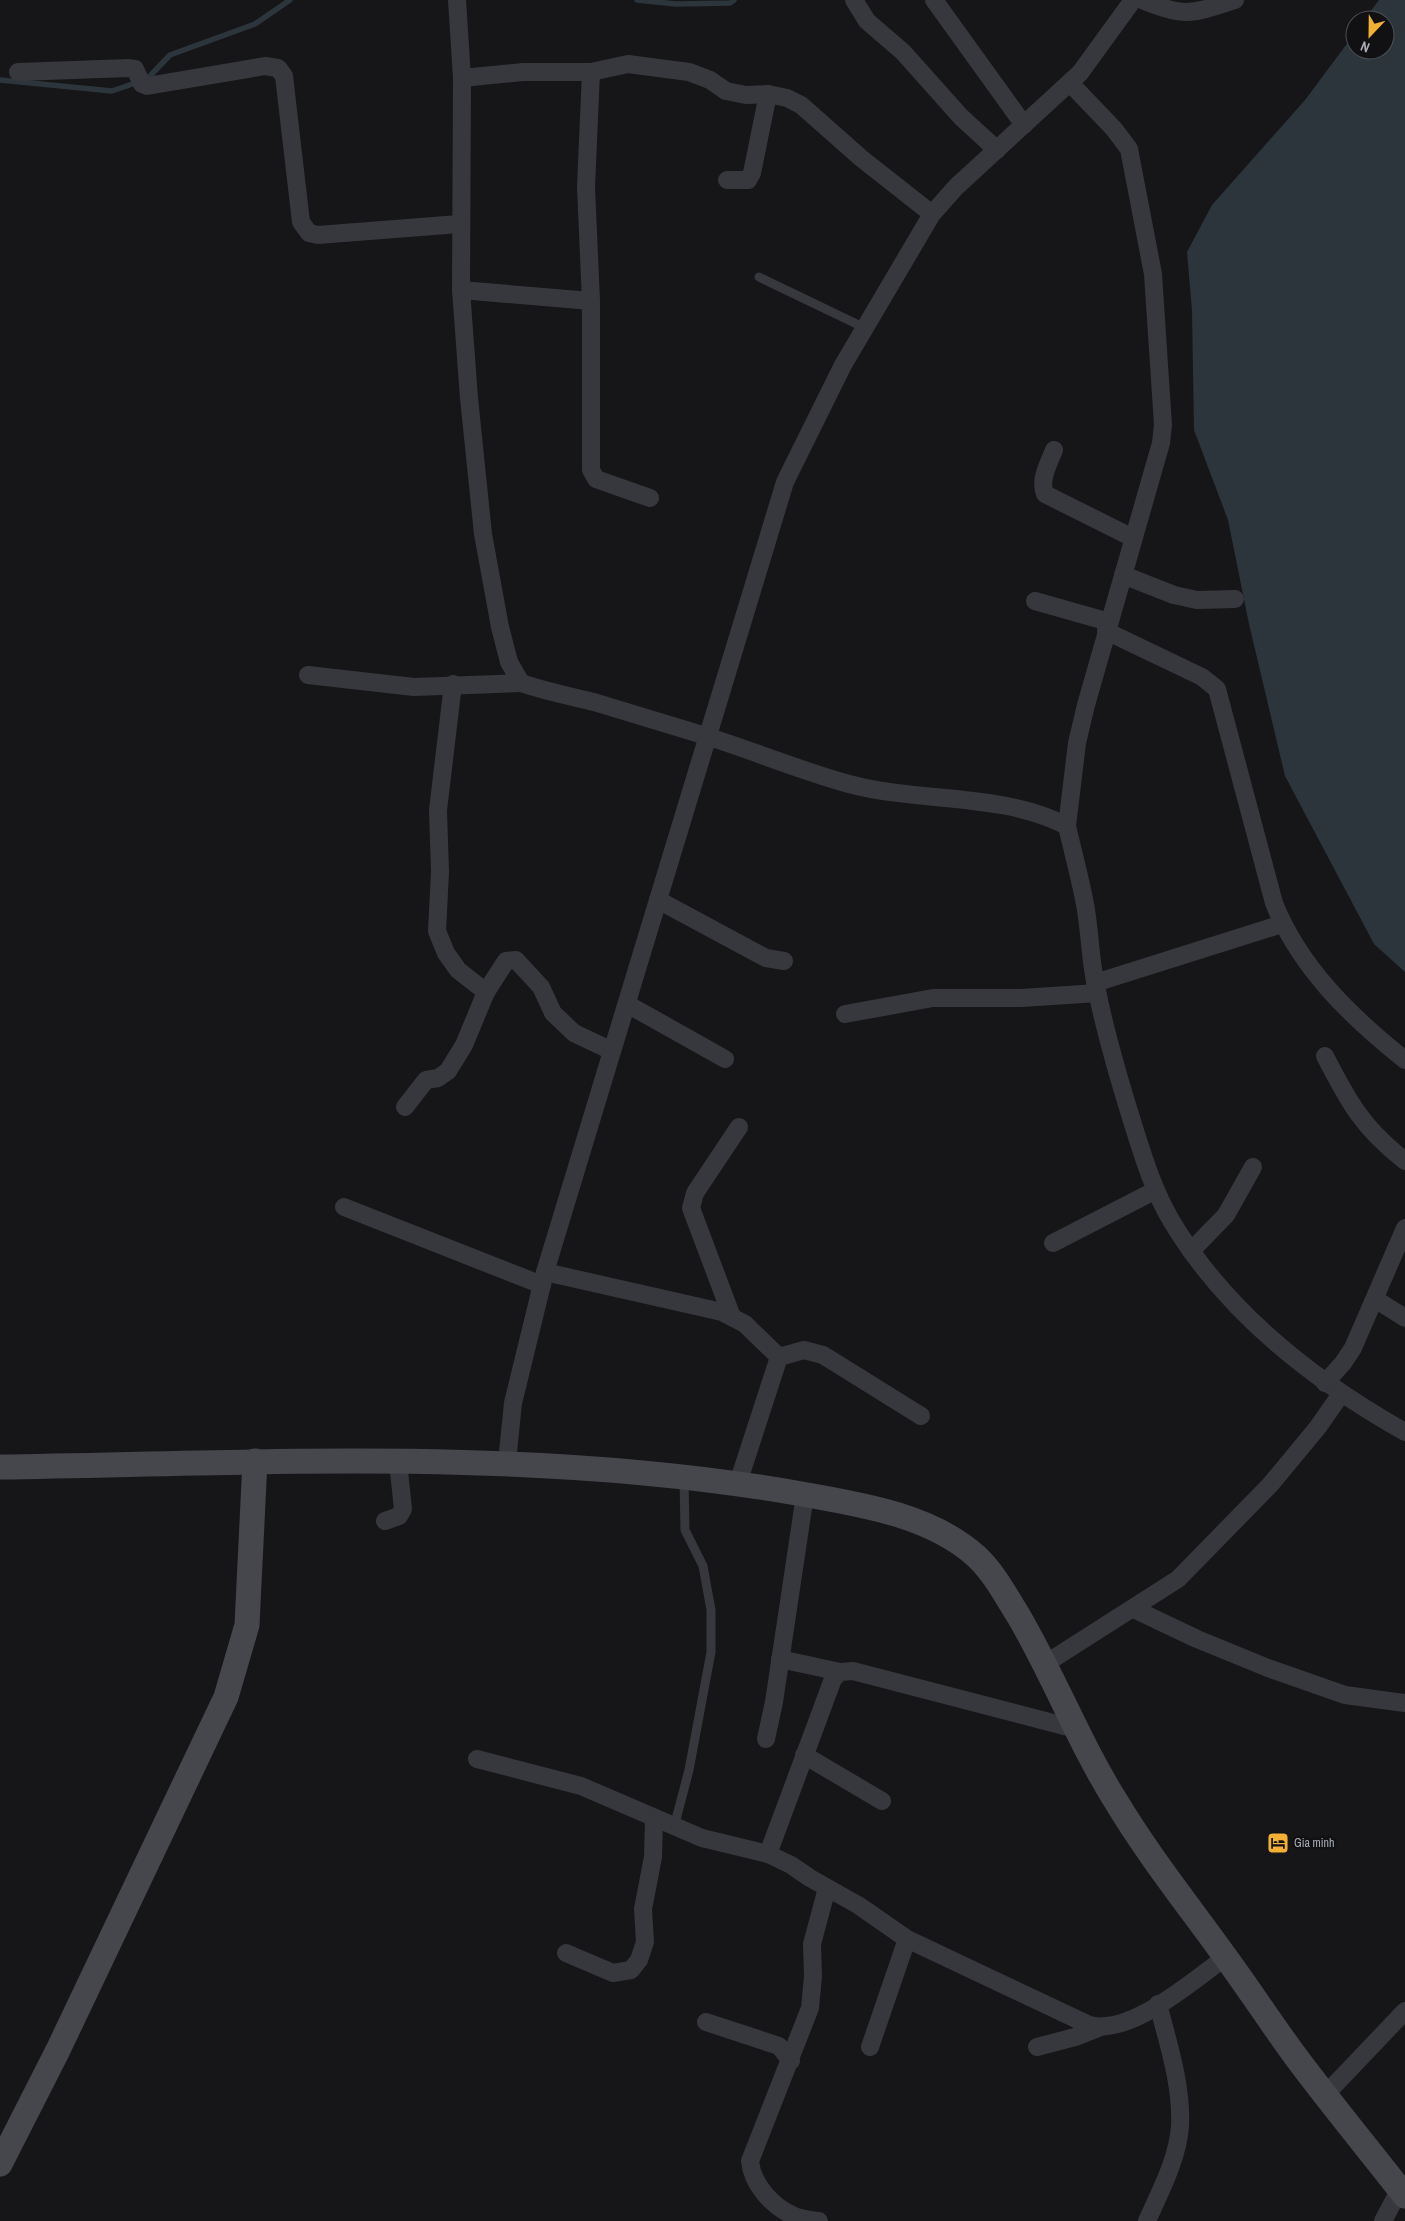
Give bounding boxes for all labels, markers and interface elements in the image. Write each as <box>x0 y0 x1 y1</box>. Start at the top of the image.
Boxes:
north arrow <box>1345 10 1395 60</box>
text: N <box>1358 37 1372 57</box>
hotel icon: Gia minh <box>1266 1831 1290 1855</box>
place label: Gia minh <box>1294 1835 1334 1851</box>

